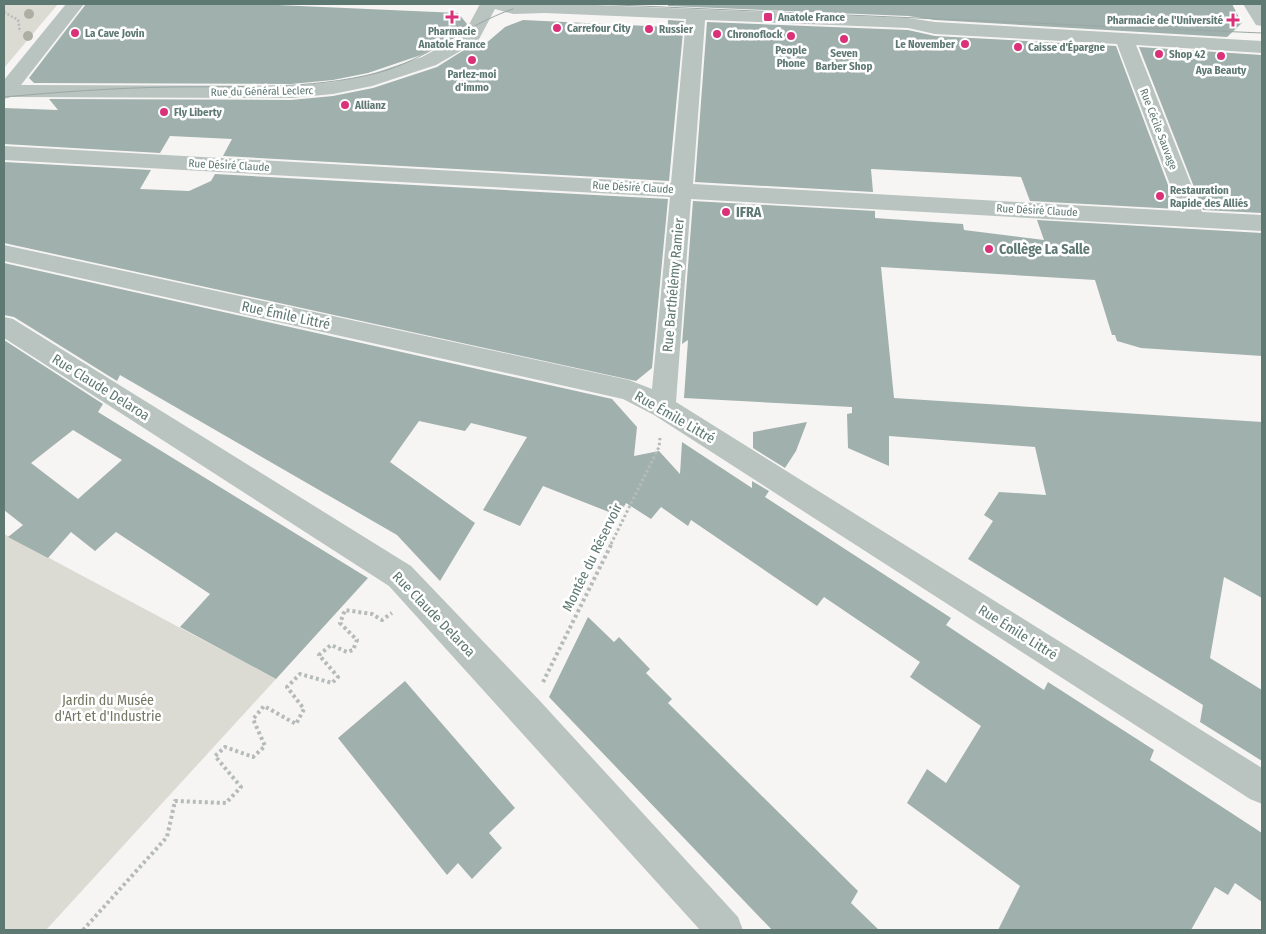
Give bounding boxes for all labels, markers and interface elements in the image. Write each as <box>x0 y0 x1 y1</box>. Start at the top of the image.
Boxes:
marker: Pharmacie Anatole France <box>446 11 458 23</box>
marker: Anatole France <box>762 11 774 23</box>
place label: Anatole France <box>777 11 846 24</box>
place label: Pharmacie de l'Université <box>1107 14 1223 27</box>
marker: Pharmacie de l'Université <box>1227 14 1239 26</box>
marker: Carrefour City <box>551 22 563 34</box>
place label: Carrefour City <box>567 22 631 35</box>
marker: Russier <box>643 23 655 35</box>
place label: Russier <box>659 23 694 36</box>
place label: Pharmacie Anatole France <box>417 25 486 51</box>
marker: La Cave Jovin <box>69 27 81 39</box>
place label: La Cave Jovin <box>85 27 145 40</box>
marker: Chronoflock <box>711 28 723 40</box>
place label: Chronoflock <box>727 28 783 41</box>
marker: People Phone <box>785 30 797 42</box>
marker: Seven Barber Shop <box>838 33 850 45</box>
place label: Le November <box>895 38 956 51</box>
marker: Le November <box>959 38 971 50</box>
place label: Caisse d'Épargne <box>1028 40 1105 54</box>
marker: Caisse d'Épargne <box>1012 41 1024 53</box>
place label: People Phone <box>775 44 807 70</box>
place label: Seven Barber Shop <box>816 47 872 73</box>
marker: Shop 42 <box>1153 48 1165 60</box>
place label: Shop 42 <box>1169 48 1205 61</box>
marker: Aya Beauty <box>1215 50 1227 62</box>
marker: Parlez-moi d'immo <box>466 54 478 66</box>
place label: Aya Beauty <box>1195 64 1247 77</box>
place label: Parlez-moi d'immo <box>448 68 497 94</box>
street label: Rue du Général Leclerc <box>211 84 314 99</box>
street label: Rue Cécile Sauvage <box>1137 87 1180 172</box>
marker: Allianz <box>339 99 351 111</box>
place label: Allianz <box>354 99 386 112</box>
marker: Fly Liberty <box>158 106 170 118</box>
place label: Fly Liberty <box>174 106 223 119</box>
street label: Rue Désiré Claude <box>188 157 270 174</box>
street label: Rue Désiré Claude <box>592 179 674 196</box>
place label: Restauration Rapide des Alliés <box>1170 184 1248 210</box>
marker: Restauration Rapide des Alliés <box>1154 190 1166 202</box>
street label: Rue Désiré Claude <box>996 202 1078 219</box>
place label: IFRA <box>736 204 762 221</box>
marker: IFRA <box>720 206 732 218</box>
street label: Rue Barthélémy Ramier <box>659 217 688 353</box>
place label: Collège La Salle <box>999 241 1090 258</box>
marker: Collège La Salle <box>983 243 995 255</box>
street label: Rue Émile Littré <box>240 297 332 333</box>
street label: Rue Claude Delaroa <box>49 351 153 424</box>
street label: Rue Émile Littré <box>632 387 719 447</box>
street label: Montée du Réservoir <box>559 500 626 614</box>
street label: Rue Claude Delaroa <box>389 568 479 661</box>
street label: Rue Émile Littré <box>975 601 1061 664</box>
park label: Jardin du Musée d'Art et d'Industrie <box>55 692 162 725</box>

